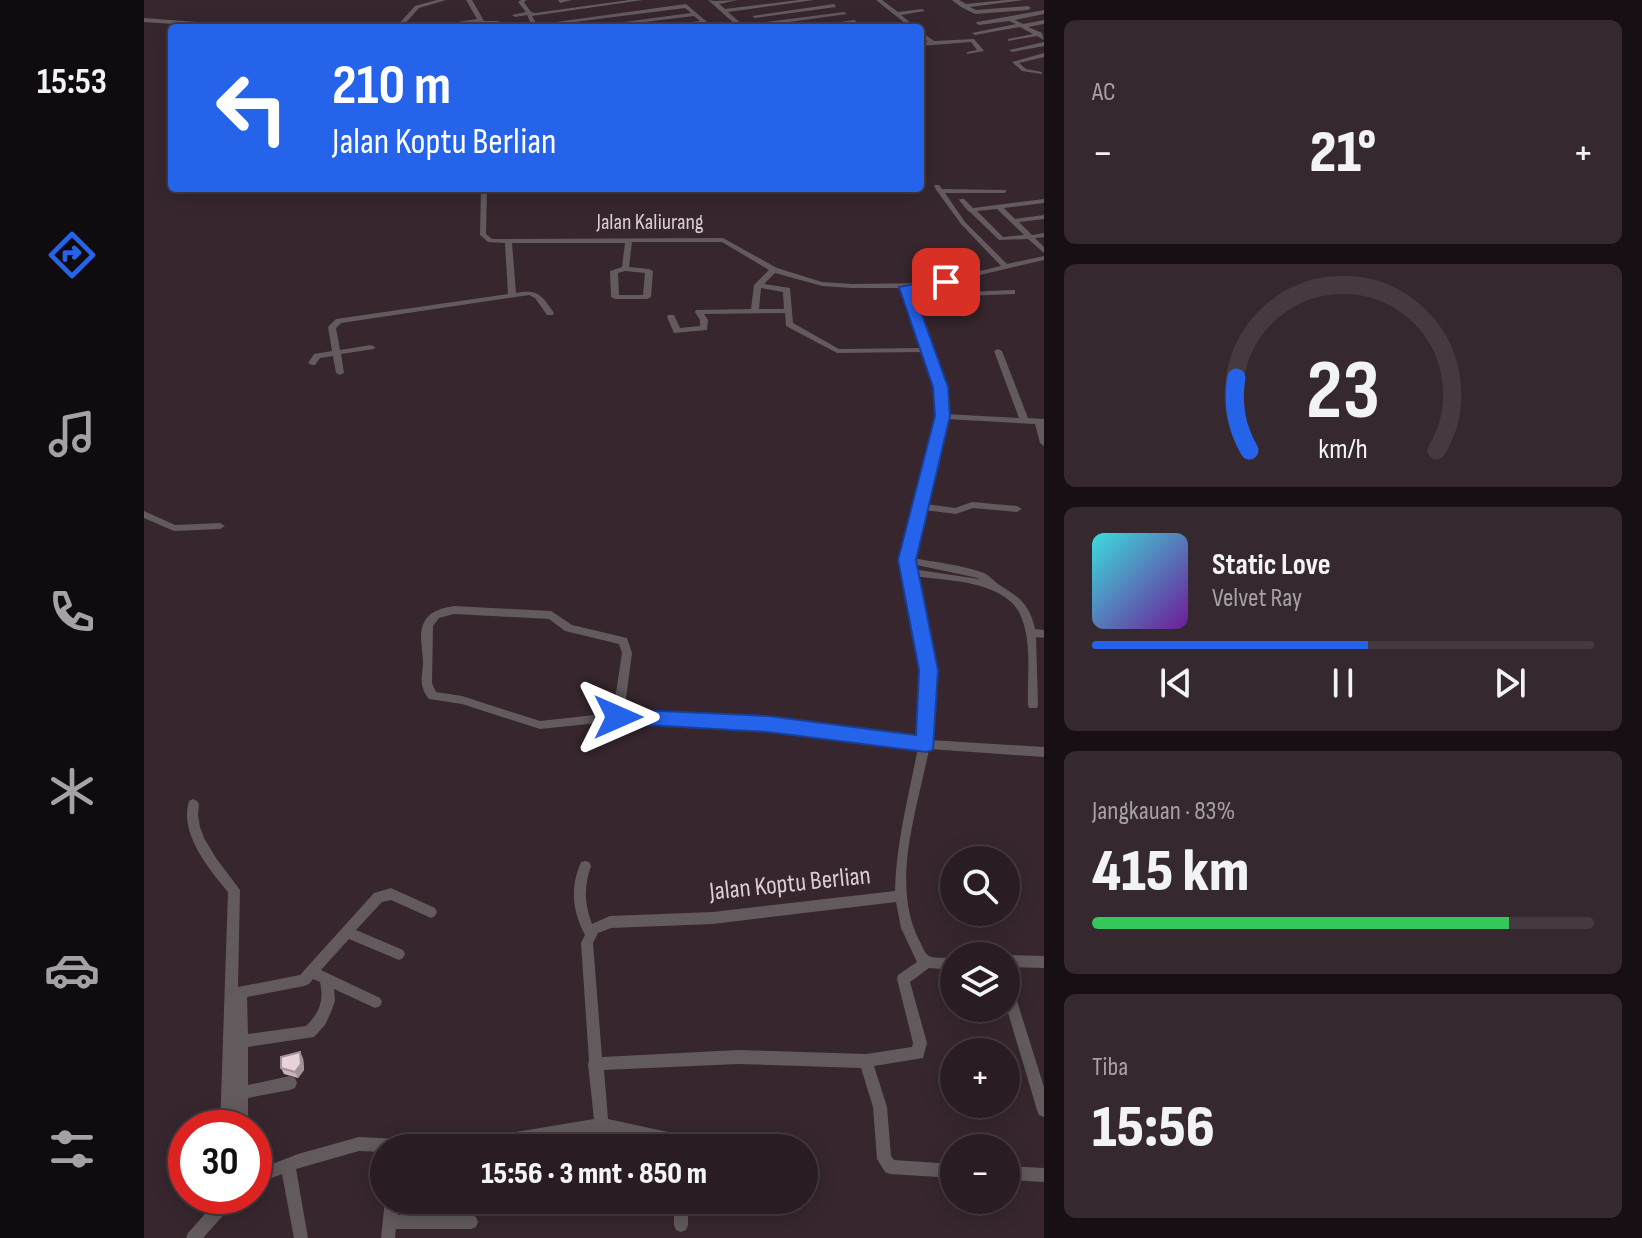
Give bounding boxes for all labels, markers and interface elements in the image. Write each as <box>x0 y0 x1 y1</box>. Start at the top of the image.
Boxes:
text: 210 m <box>332 53 451 120</box>
icon: left <box>200 56 304 160</box>
text: 15:53 <box>37 61 107 104</box>
text: AC <box>1092 77 1116 108</box>
text: 21° <box>1310 117 1376 189</box>
text: Jalan Koptu Berlian <box>332 121 556 164</box>
text: − <box>1092 127 1114 180</box>
text: + <box>1572 127 1594 180</box>
street label: Jalan Kaliurang <box>595 209 704 236</box>
icon: directions <box>44 227 100 283</box>
pin <box>912 248 980 316</box>
icon: arrive <box>924 260 968 304</box>
text: 23 <box>1306 342 1380 442</box>
icon: music <box>44 406 100 462</box>
text: km/h <box>1318 433 1368 468</box>
text: Static Love <box>1212 547 1331 583</box>
text: Velvet Ray <box>1212 583 1302 614</box>
icon: phone <box>44 584 100 640</box>
icon: previous <box>1154 661 1198 705</box>
icon: pause <box>1321 661 1365 705</box>
icon: next <box>1488 661 1532 705</box>
position arrow <box>576 675 660 759</box>
icon: climate <box>44 763 100 819</box>
text: Jangkauan · 83% <box>1092 796 1235 827</box>
text: 415 km <box>1092 836 1249 908</box>
map controls <box>940 846 1020 1214</box>
button: search <box>940 846 1020 926</box>
street label: Jalan Koptu Berlian <box>707 860 872 908</box>
icon: car <box>44 942 100 998</box>
button: layers <box>940 942 1020 1022</box>
button: + <box>940 1038 1020 1118</box>
text: Tiba <box>1092 1052 1128 1083</box>
text: 15:56 <box>1092 1092 1215 1164</box>
speed limit sign: 30 <box>168 1110 272 1214</box>
icon: filters <box>44 1121 100 1177</box>
button: − <box>940 1134 1020 1214</box>
text: 15:56 · 3 mnt · 850 m <box>481 1156 707 1192</box>

